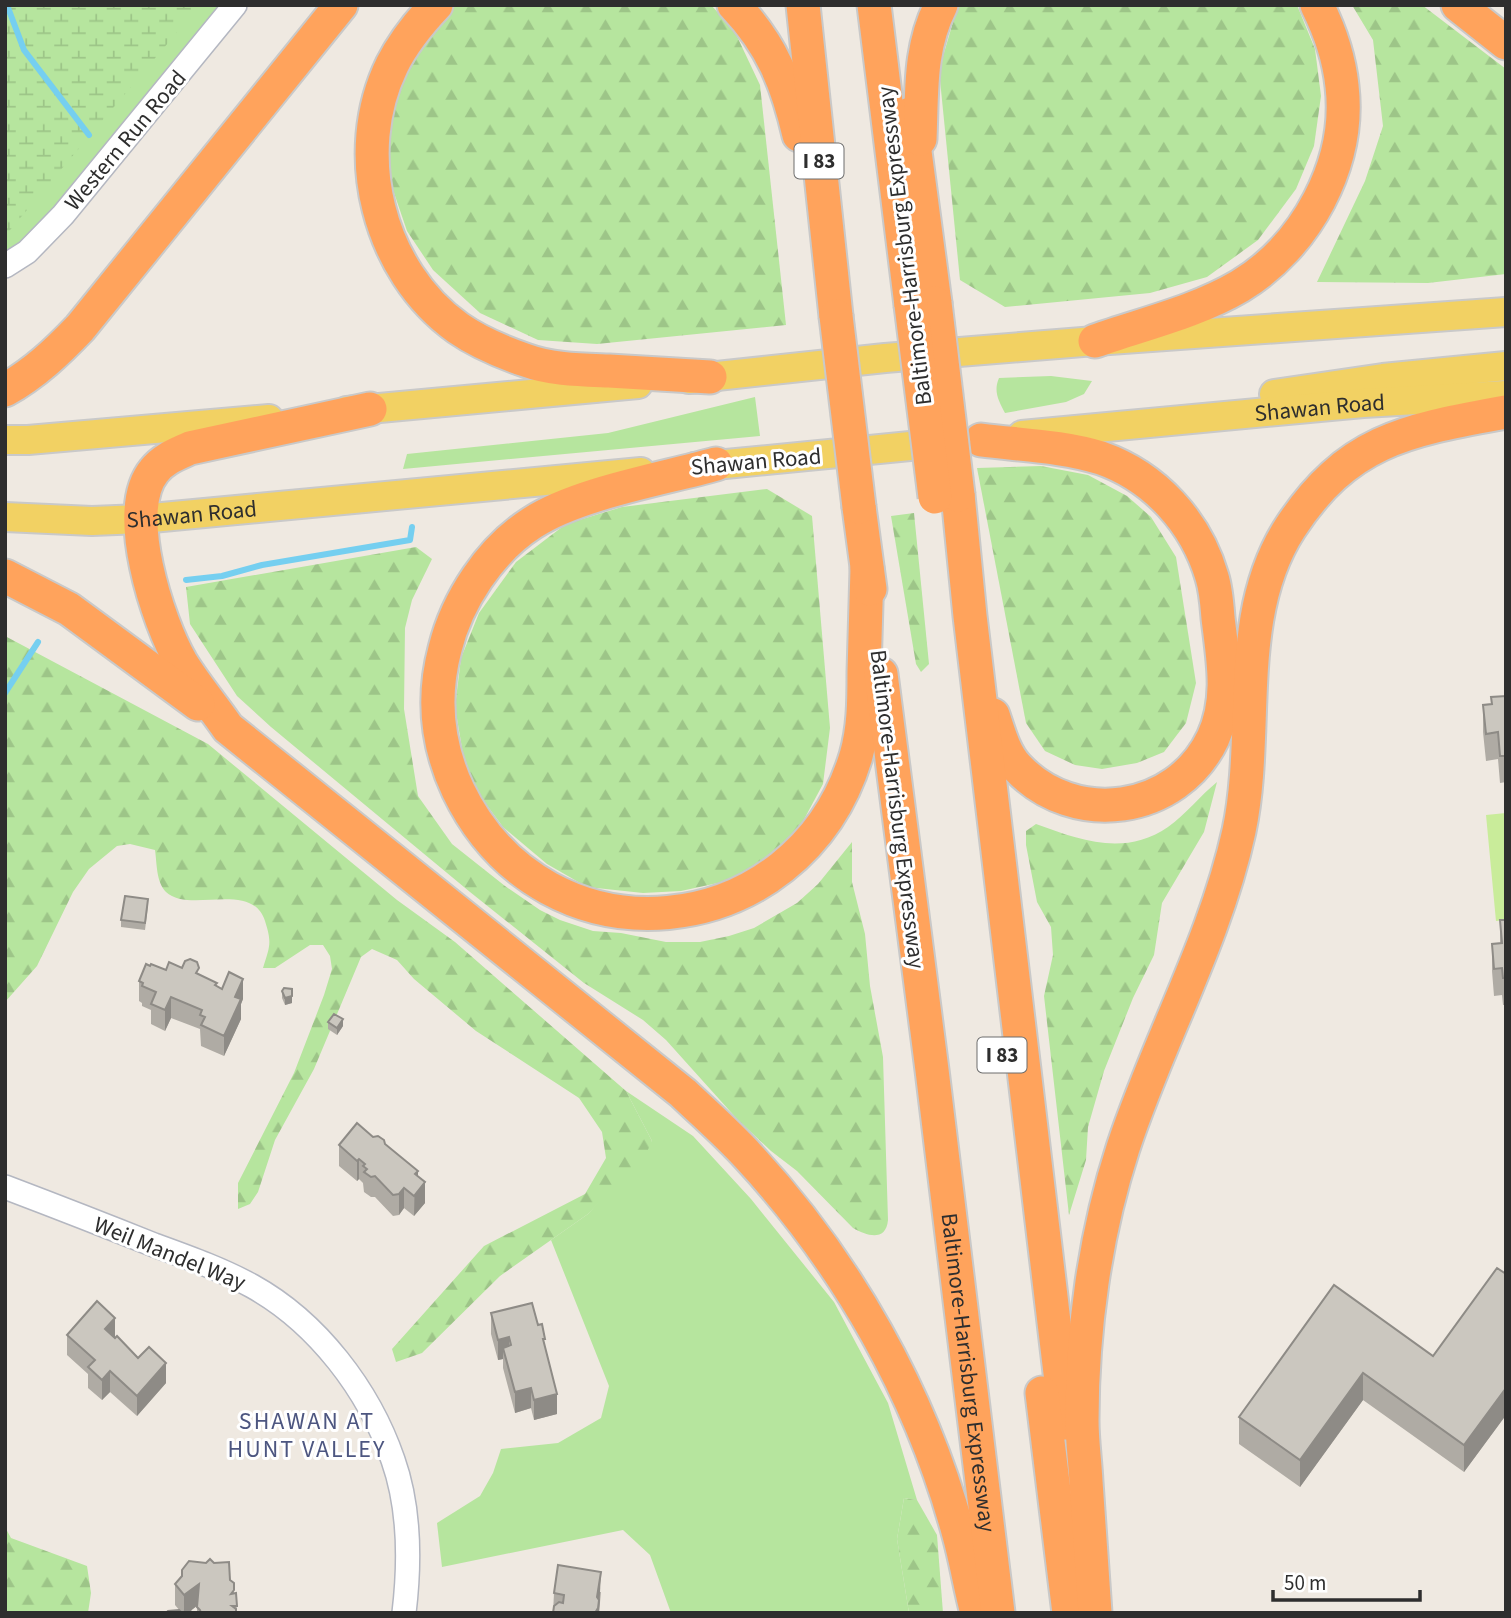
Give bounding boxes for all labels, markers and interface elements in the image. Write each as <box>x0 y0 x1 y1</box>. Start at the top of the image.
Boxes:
street label: Western Run Road <box>57 63 194 218</box>
street label: Baltimore-Harrisburg Expressway <box>869 84 940 407</box>
road number: I 83 <box>794 144 844 178</box>
street label: Shawan Road <box>1253 386 1386 430</box>
street label: Shawan Road <box>689 439 823 484</box>
street label: Shawan Road <box>126 492 258 537</box>
street label: Baltimore-Harrisburg Expressway <box>862 648 933 971</box>
road number: I 83 <box>978 1038 1026 1072</box>
street label: Weil Mandel Way <box>89 1208 251 1299</box>
street label: Baltimore-Harrisburg Expressway <box>933 1211 1004 1534</box>
district label: SHAWAN AT HUNT VALLEY <box>228 1404 386 1467</box>
scale bar <box>1273 1558 1420 1602</box>
text: 50 m <box>1284 1568 1326 1598</box>

